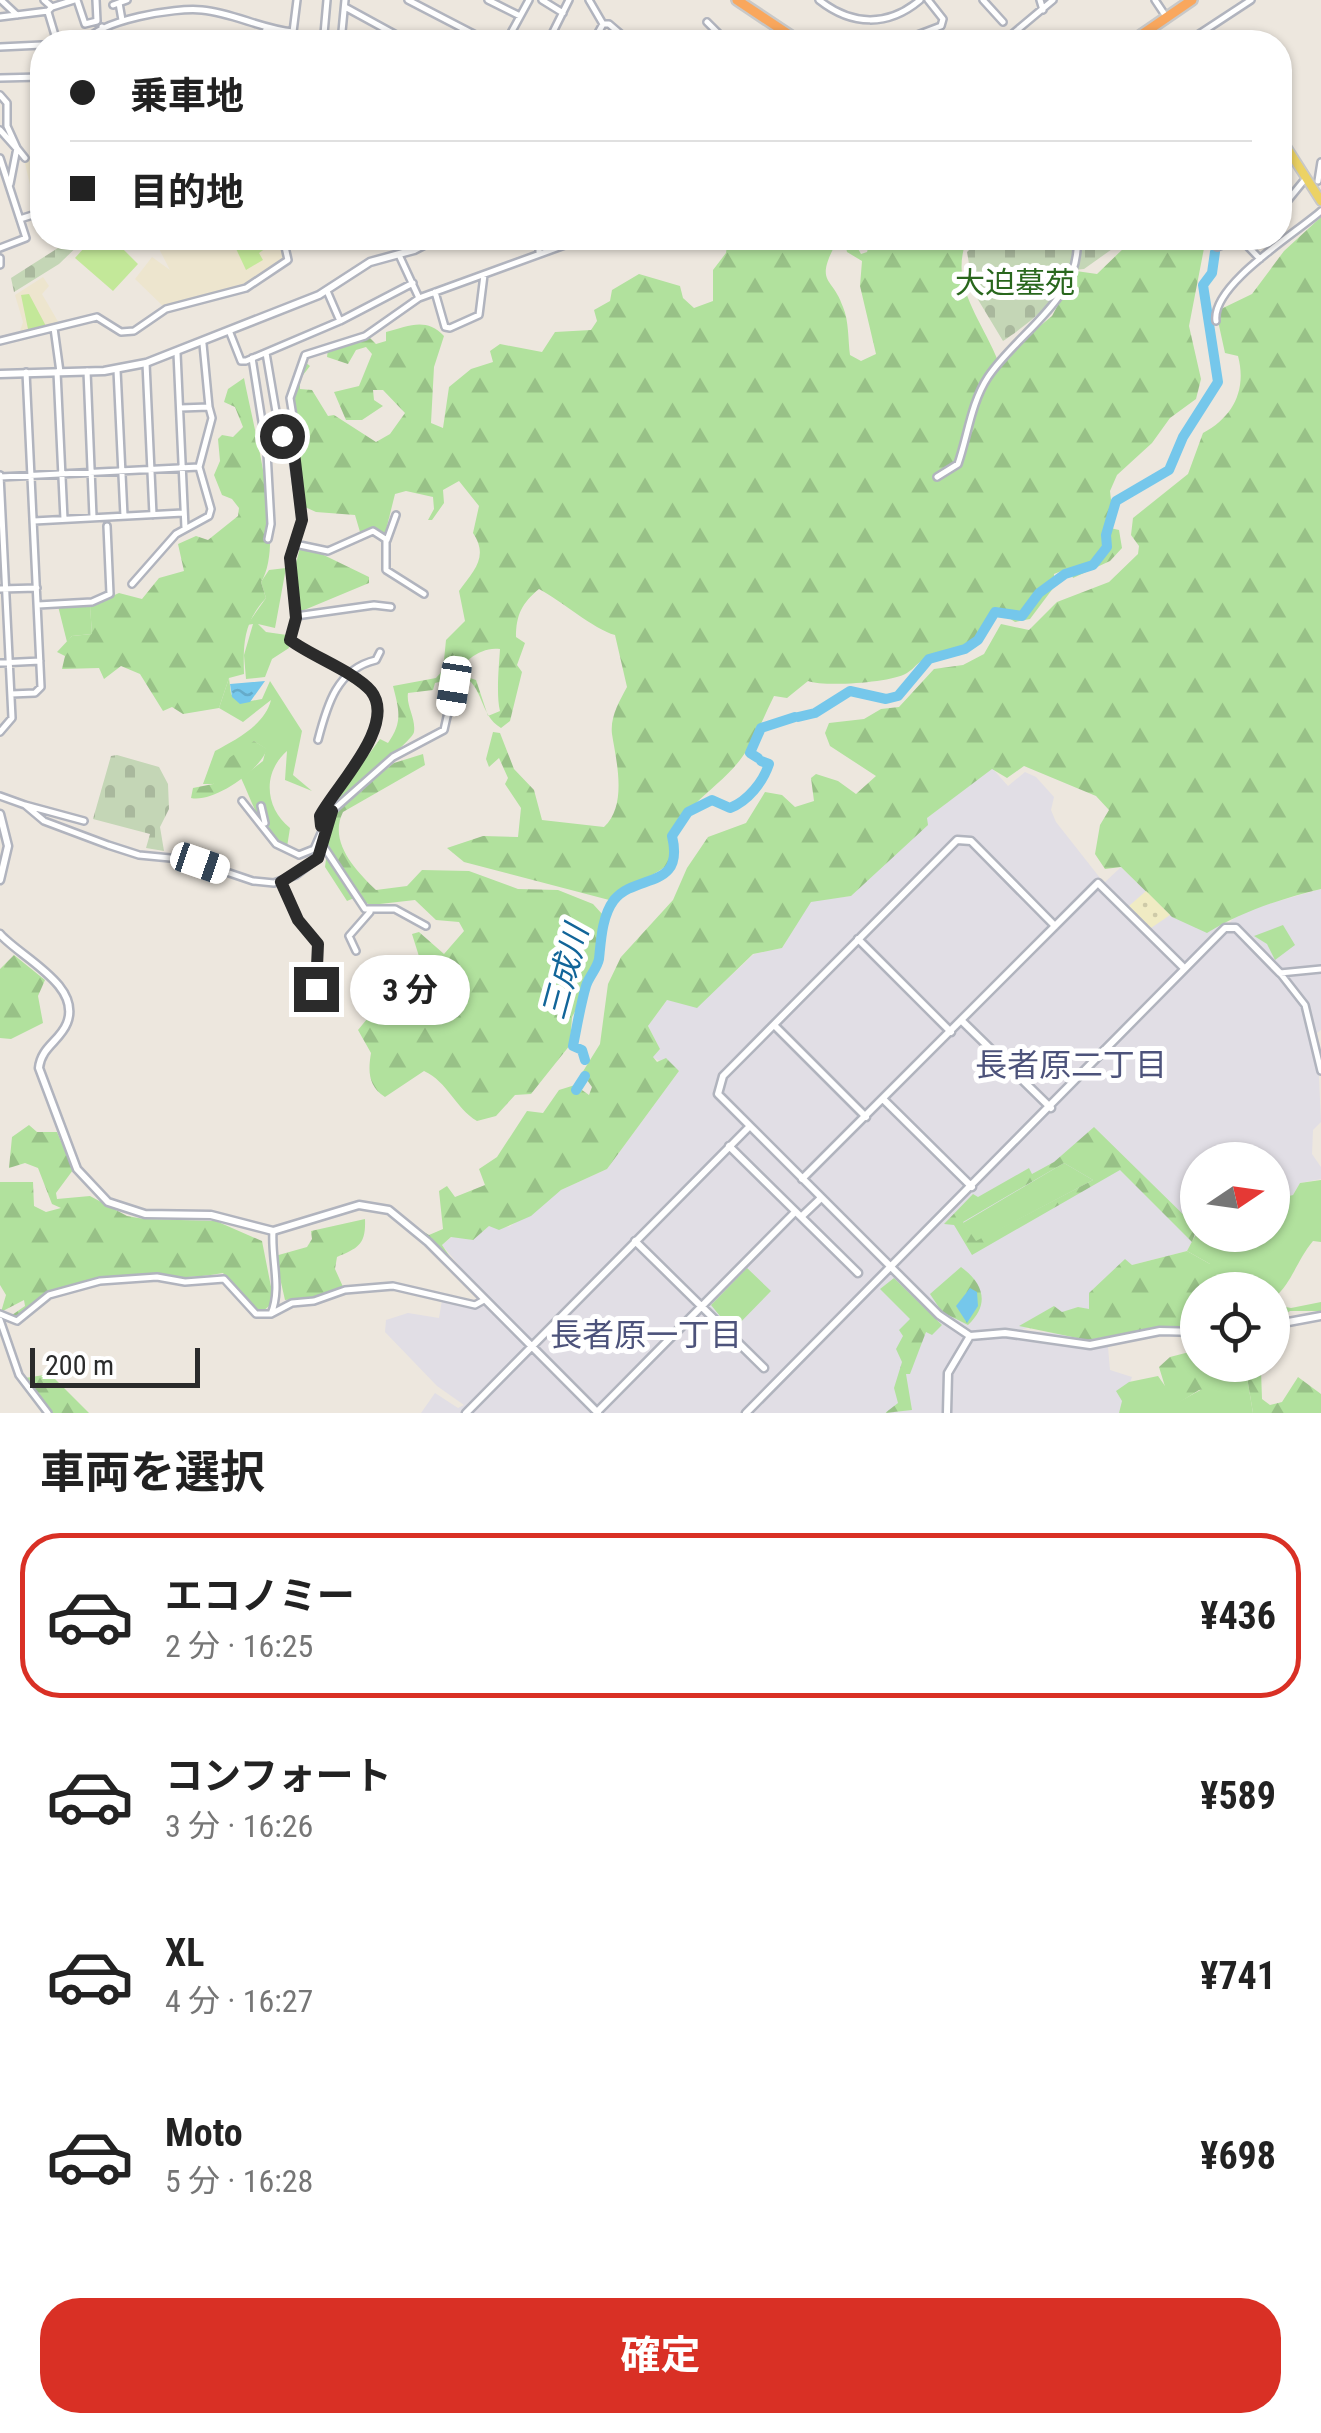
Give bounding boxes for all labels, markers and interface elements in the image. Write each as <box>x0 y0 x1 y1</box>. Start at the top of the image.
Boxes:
text: 乗車地 <box>130 74 244 118</box>
text: 目的地 <box>130 170 244 214</box>
park label: 大迫墓苑 <box>955 265 1075 300</box>
route start <box>260 414 305 459</box>
car <box>434 654 474 718</box>
car <box>167 839 233 887</box>
water label: 三成川 <box>534 918 597 1023</box>
callout: 3 分 <box>351 954 471 1024</box>
route end <box>294 967 339 1012</box>
text: 3 分 <box>382 971 438 1009</box>
district label: 長者原二丁目 <box>975 1046 1167 1084</box>
north arrow <box>1180 1142 1290 1252</box>
map controls <box>1180 1142 1290 1382</box>
button: locate <box>1180 1272 1290 1382</box>
district label: 長者原一丁目 <box>550 1316 742 1354</box>
scale bar <box>30 1343 200 1388</box>
text: 200 m <box>45 1349 114 1382</box>
text: 車両を選択 <box>40 1446 265 1499</box>
icon: car <box>45 1571 135 1661</box>
text: エコノミー <box>165 1574 355 1618</box>
text: ¥436 <box>1200 1594 1276 1638</box>
text: 2 分 · 16:25 <box>165 1627 313 1665</box>
icon: car <box>45 1751 135 1841</box>
text: コンフォート <box>165 1754 392 1798</box>
text: ¥589 <box>1200 1774 1276 1818</box>
text: 3 分 · 16:26 <box>165 1807 313 1845</box>
icon: car <box>45 1931 135 2021</box>
text: XL <box>165 1931 204 1975</box>
text: ¥741 <box>1200 1954 1276 1998</box>
text: 4 分 · 16:27 <box>165 1982 313 2020</box>
icon: car <box>45 2111 135 2201</box>
text: Moto <box>165 2111 243 2155</box>
text: ¥698 <box>1200 2134 1276 2178</box>
text: 5 分 · 16:28 <box>165 2162 313 2200</box>
button: 確定 <box>40 2298 1281 2413</box>

